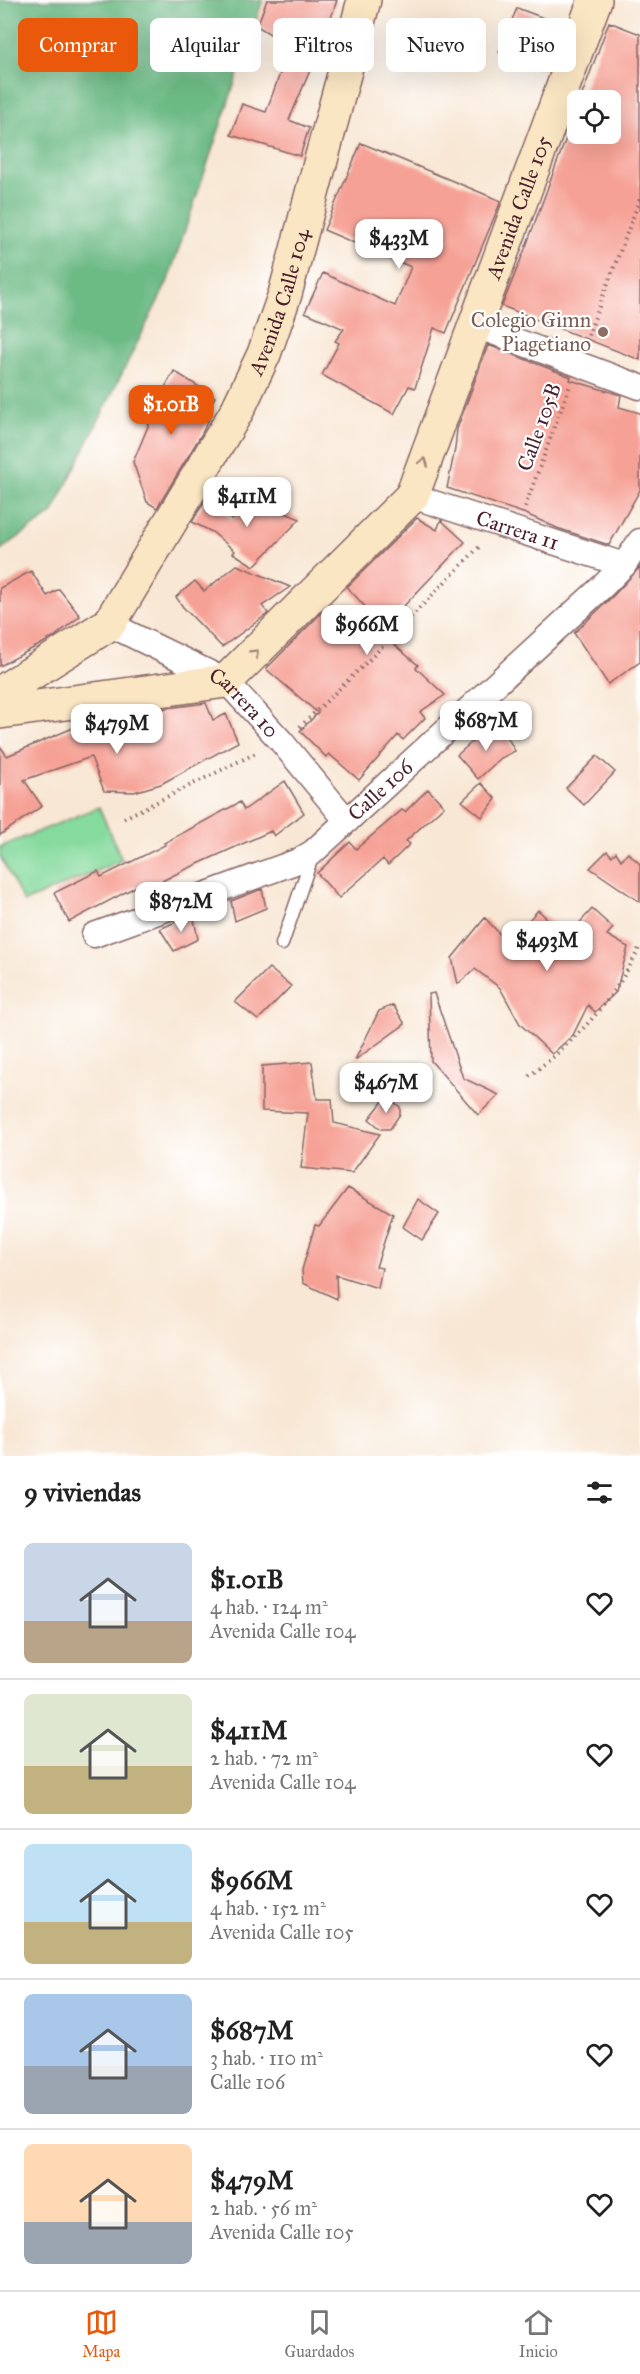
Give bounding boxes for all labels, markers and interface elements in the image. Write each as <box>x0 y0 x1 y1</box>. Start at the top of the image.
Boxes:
chip: Comprar <box>18 18 138 72</box>
chip: Alquilar <box>150 18 261 72</box>
chip: Filtros <box>273 18 374 72</box>
chip: Nuevo <box>386 18 486 72</box>
chip: Piso <box>498 18 576 72</box>
map controls <box>567 90 621 144</box>
button: locate <box>567 90 621 144</box>
street label: Avenida Calle 105 <box>480 132 557 284</box>
pin: $433M <box>357 219 441 270</box>
street label: Avenida Calle 104 <box>242 224 315 380</box>
text: $433M <box>369 226 429 250</box>
place label: Colegio Gimn Piagetiano <box>471 307 591 357</box>
marker: Colegio Gimn Piagetiano <box>596 325 610 339</box>
street label: Calle 105B <box>511 379 567 475</box>
pin: $1.01B <box>122 385 220 436</box>
text: $1.01B <box>143 392 199 416</box>
one-way arrow <box>417 457 430 468</box>
pin: $411M <box>205 477 289 528</box>
text: $411M <box>217 484 277 508</box>
street label: Carrera 11 <box>473 505 562 556</box>
pin: $966M <box>325 605 409 656</box>
text: $966M <box>335 612 399 636</box>
one-way arrow <box>247 649 258 660</box>
street label: Carrera 10 <box>205 662 285 743</box>
pin: $687M <box>444 701 528 752</box>
pin: $479M <box>75 704 159 755</box>
text: $687M <box>454 708 518 732</box>
text: $479M <box>85 711 149 735</box>
street label: Calle 106 <box>343 753 419 826</box>
pin: $872M <box>139 882 223 933</box>
text: $872M <box>149 889 213 913</box>
pin: $493M <box>505 921 589 972</box>
text: $493M <box>516 928 578 952</box>
pin: $467M <box>344 1063 428 1114</box>
text: $467M <box>354 1070 418 1094</box>
text: 9 viviendas <box>24 1476 141 1508</box>
icon: filters <box>583 1476 616 1509</box>
text: $1.01B <box>210 1563 284 1595</box>
icon: home <box>72 1567 144 1639</box>
icon: heart <box>583 1587 616 1620</box>
text: 4 hab. · 124 m² <box>210 1595 328 1619</box>
text: Avenida Calle 104 <box>210 1619 355 1643</box>
text: $411M <box>210 1714 287 1746</box>
icon: home <box>72 1718 144 1790</box>
icon: heart <box>583 1738 616 1771</box>
text: 2 hab. · 72 m² <box>210 1746 318 1770</box>
text: Avenida Calle 104 <box>210 1770 355 1794</box>
text: $966M <box>210 1864 293 1896</box>
icon: home <box>72 1868 144 1940</box>
icon: heart <box>583 1888 616 1921</box>
text: 4 hab. · 152 m² <box>210 1896 326 1920</box>
text: Avenida Calle 105 <box>210 1920 354 1944</box>
text: $687M <box>210 2014 293 2046</box>
icon: home <box>72 2018 144 2090</box>
icon: heart <box>583 2038 616 2071</box>
text: 3 hab. · 110 m² <box>210 2046 323 2070</box>
text: Calle 106 <box>210 2070 285 2094</box>
text: $479M <box>210 2164 294 2196</box>
icon: home <box>72 2168 144 2240</box>
icon: heart <box>583 2188 616 2221</box>
text: 2 hab. · 56 m² <box>210 2196 317 2220</box>
text: Avenida Calle 105 <box>210 2220 354 2244</box>
tab: Mapa <box>82 2306 120 2361</box>
tab: Guardados <box>285 2306 354 2361</box>
tab: Inicio <box>519 2306 558 2361</box>

